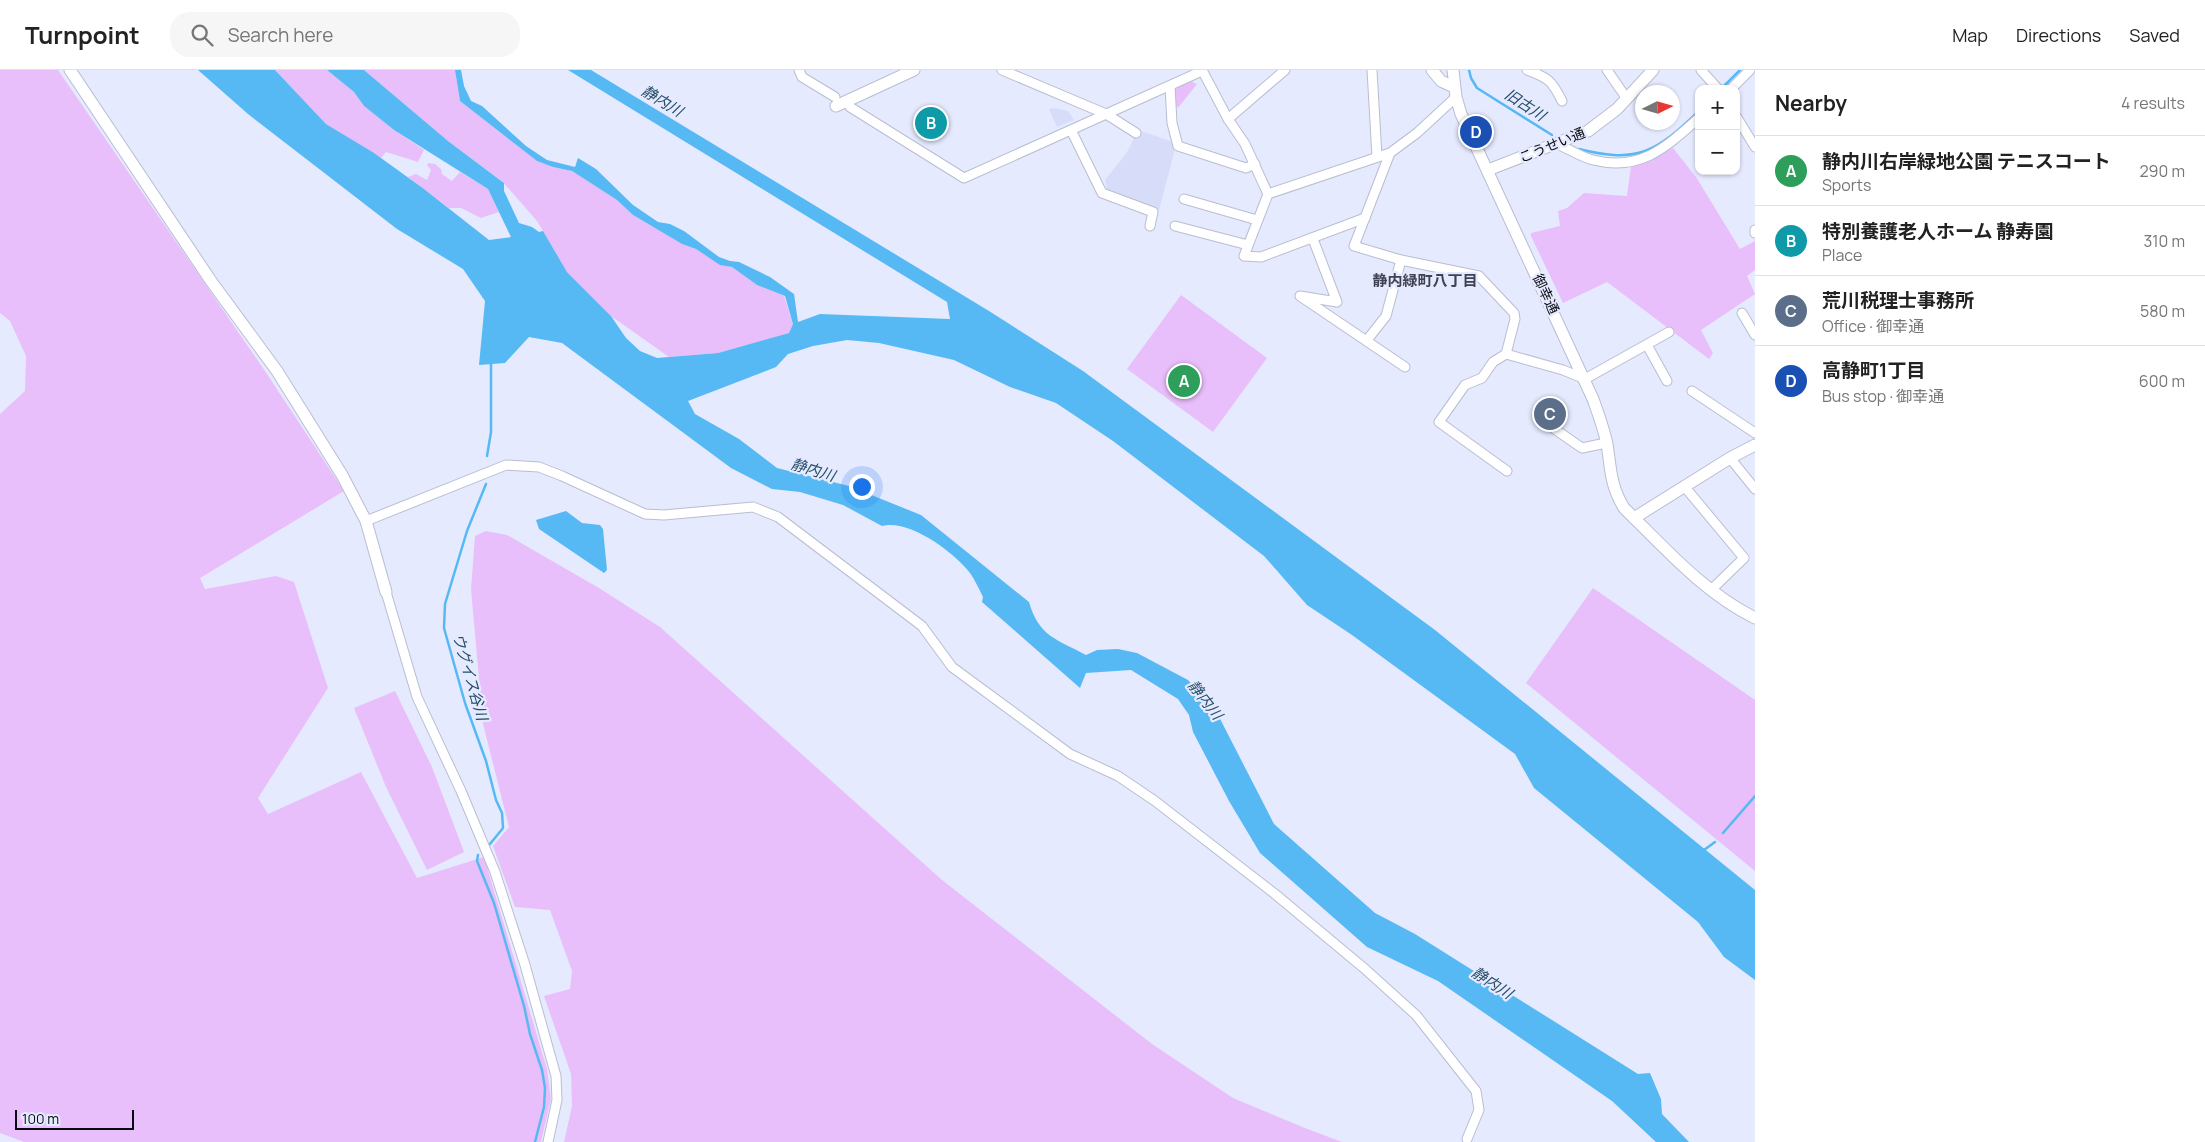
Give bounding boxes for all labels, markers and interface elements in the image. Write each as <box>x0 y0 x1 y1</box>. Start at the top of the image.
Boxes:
search box <box>170 12 520 57</box>
text: Turnpoint <box>25 18 140 51</box>
icon: search <box>188 21 216 49</box>
text: Search here <box>228 22 333 48</box>
text: Map <box>1952 23 1988 47</box>
text: Directions <box>2016 23 2101 47</box>
text: Saved <box>2129 23 2180 47</box>
water label: 静内川 <box>638 80 689 122</box>
water label: 旧古川 <box>1501 84 1552 127</box>
north arrow <box>1635 85 1680 130</box>
map controls <box>1695 85 1740 175</box>
button: + <box>1695 85 1740 130</box>
text: Nearby <box>1775 89 1847 117</box>
text: 4 results <box>2121 92 2185 114</box>
pin: B <box>915 104 947 142</box>
pin: D <box>1460 113 1492 151</box>
street label: こうせい通 <box>1516 123 1588 166</box>
button: − <box>1695 130 1740 175</box>
text: 静内川右岸緑地公園 テニスコート <box>1822 148 2111 174</box>
text: A <box>1786 160 1796 182</box>
text: 290 m <box>2139 160 2185 182</box>
text: Sports <box>1822 174 1871 196</box>
text: 特別養護老人ホーム 静寿園 <box>1822 218 2053 244</box>
text: B <box>1786 230 1796 252</box>
text: 310 m <box>2143 230 2185 252</box>
text: Place <box>1822 244 1862 266</box>
district label: 静内緑町八丁目 <box>1372 270 1478 291</box>
street label: 御幸通 <box>1529 271 1564 317</box>
text: 荒川税理士事務所 <box>1822 287 1974 313</box>
text: C <box>1785 300 1797 322</box>
text: 580 m <box>2140 300 2185 322</box>
text: Office · 御幸通 <box>1822 315 1924 337</box>
text: 高静町1丁目 <box>1822 357 1925 383</box>
pin: A <box>1168 362 1200 400</box>
text: D <box>1785 370 1797 392</box>
text: 600 m <box>2139 370 2185 392</box>
text: Bus stop · 御幸通 <box>1822 385 1944 407</box>
pin: C <box>1534 395 1566 433</box>
water label: 静内川 <box>789 453 840 487</box>
your location <box>849 474 875 500</box>
water label: ウグイス谷川 <box>448 631 493 725</box>
water label: 静内川 <box>1183 675 1229 725</box>
water label: 静内川 <box>1468 962 1519 1005</box>
scale bar <box>15 1107 134 1130</box>
text: 100 m <box>22 1109 59 1128</box>

